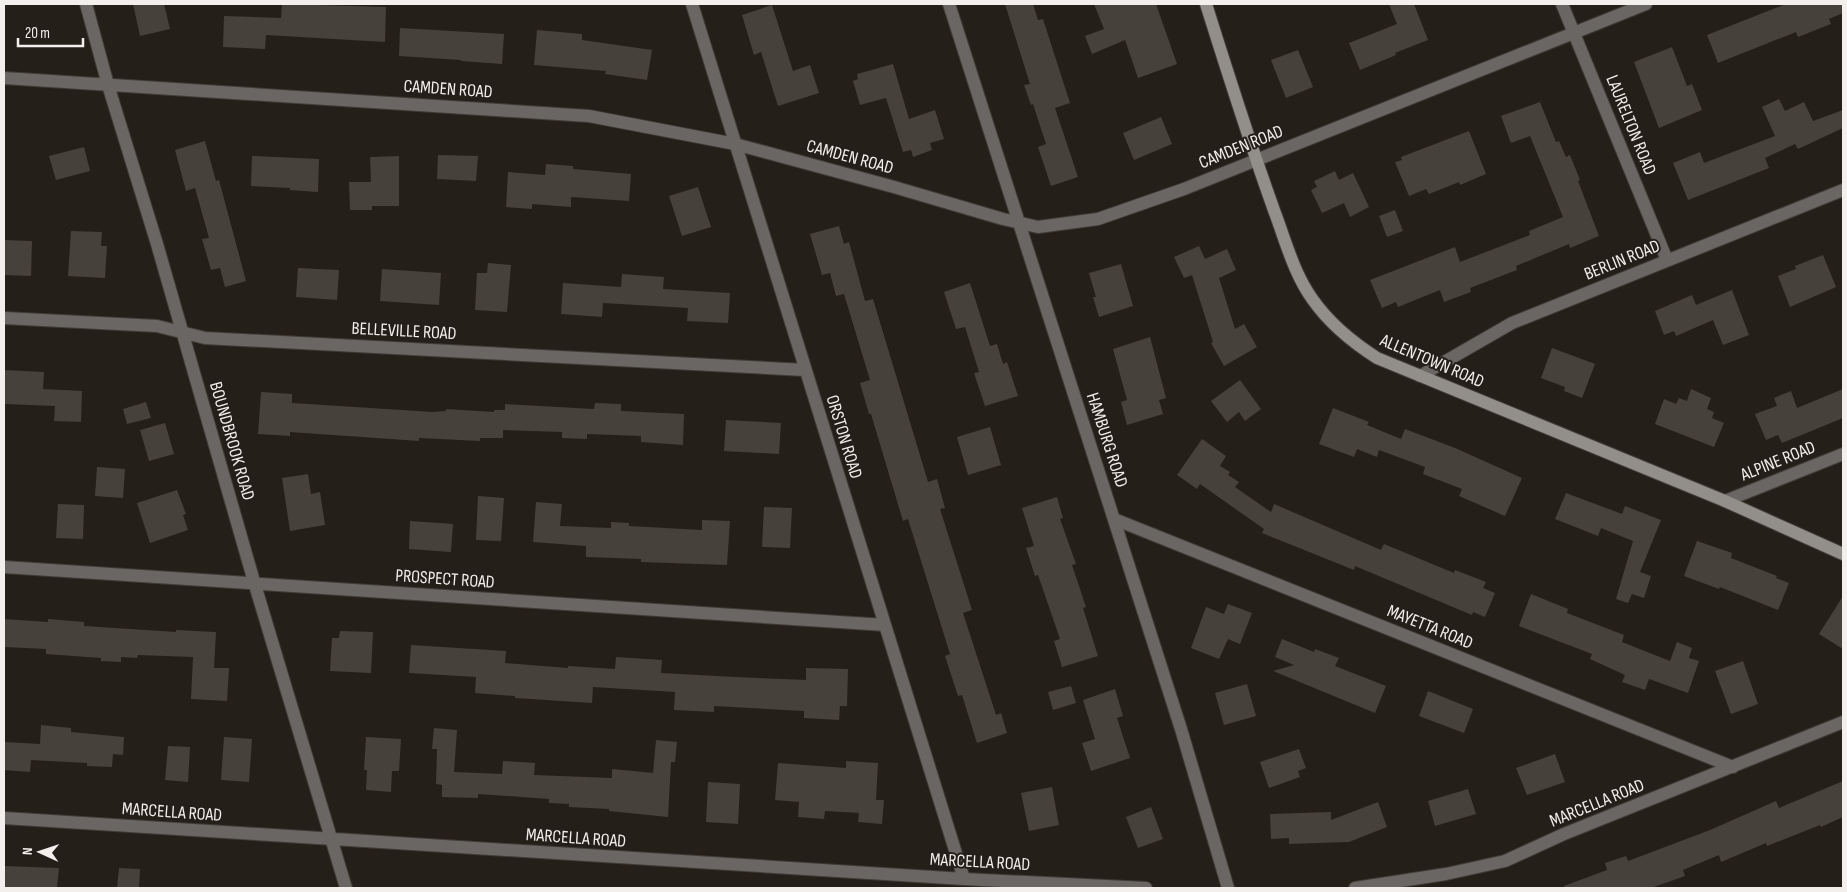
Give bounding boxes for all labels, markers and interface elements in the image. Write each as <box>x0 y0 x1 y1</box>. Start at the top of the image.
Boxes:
scale bar <box>18 15 82 47</box>
text: 20 m <box>25 24 50 43</box>
street label: LAURELTON ROAD <box>1601 72 1661 178</box>
street label: CAMDEN ROAD <box>403 75 493 103</box>
street label: CAMDEN ROAD <box>1196 121 1286 173</box>
street label: CAMDEN ROAD <box>804 135 896 179</box>
street label: BERLIN ROAD <box>1581 235 1663 285</box>
street label: BELLEVILLE ROAD <box>351 318 457 344</box>
street label: ALLENTOWN ROAD <box>1376 329 1487 392</box>
street label: BOUNDBROOK ROAD <box>205 379 259 503</box>
street label: HAMBURG ROAD <box>1082 390 1132 490</box>
street label: ORSTON ROAD <box>821 393 867 481</box>
street label: ALPINE ROAD <box>1737 437 1818 486</box>
street label: PROSPECT ROAD <box>395 565 495 593</box>
street label: MAYETTA ROAD <box>1384 600 1476 654</box>
street label: MARCELLA ROAD <box>1547 774 1647 832</box>
street label: MARCELLA ROAD <box>121 798 223 826</box>
street label: MARCELLA ROAD <box>525 824 627 852</box>
north arrow <box>15 827 65 877</box>
text: N <box>19 847 36 856</box>
street label: MARCELLA ROAD <box>929 849 1031 875</box>

